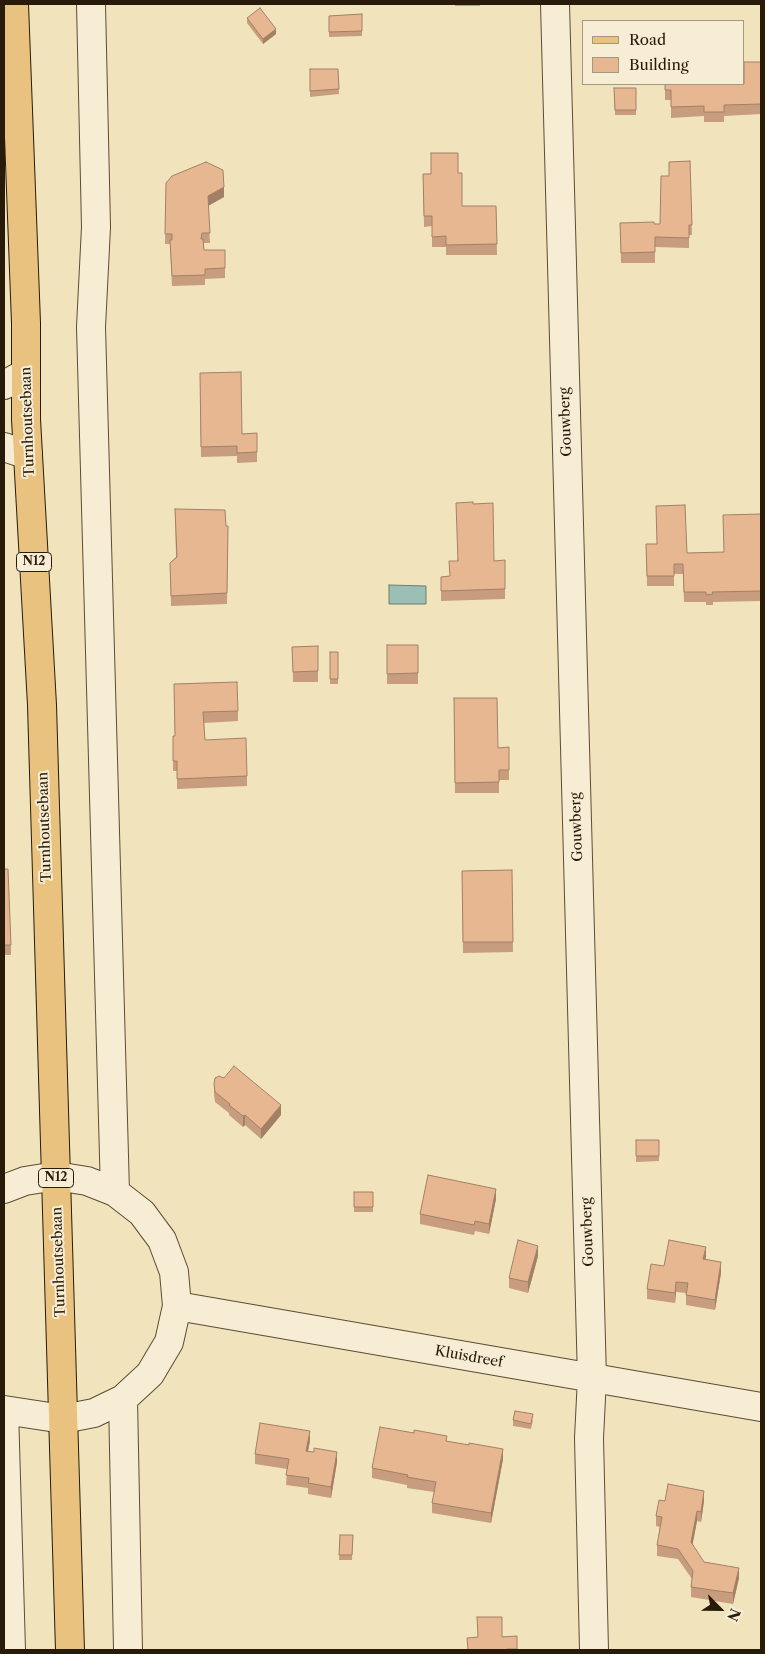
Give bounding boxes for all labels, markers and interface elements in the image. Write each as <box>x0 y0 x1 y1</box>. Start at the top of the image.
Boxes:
legend <box>582 20 745 85</box>
text: Road <box>629 30 666 49</box>
text: Building <box>629 55 689 74</box>
street label: Turnhoutsebaan <box>18 367 38 477</box>
street label: Gouwberg <box>556 387 576 457</box>
road number: N12 <box>16 552 52 572</box>
street label: Turnhoutsebaan <box>35 772 55 882</box>
street label: Gouwberg <box>567 792 587 862</box>
road number: N12 <box>38 1168 74 1188</box>
street label: Gouwberg <box>578 1197 598 1267</box>
street label: Turnhoutsebaan <box>49 1207 69 1317</box>
street label: Kluisdreef <box>434 1343 504 1371</box>
north arrow <box>695 1584 745 1634</box>
text: N <box>723 1606 744 1624</box>

